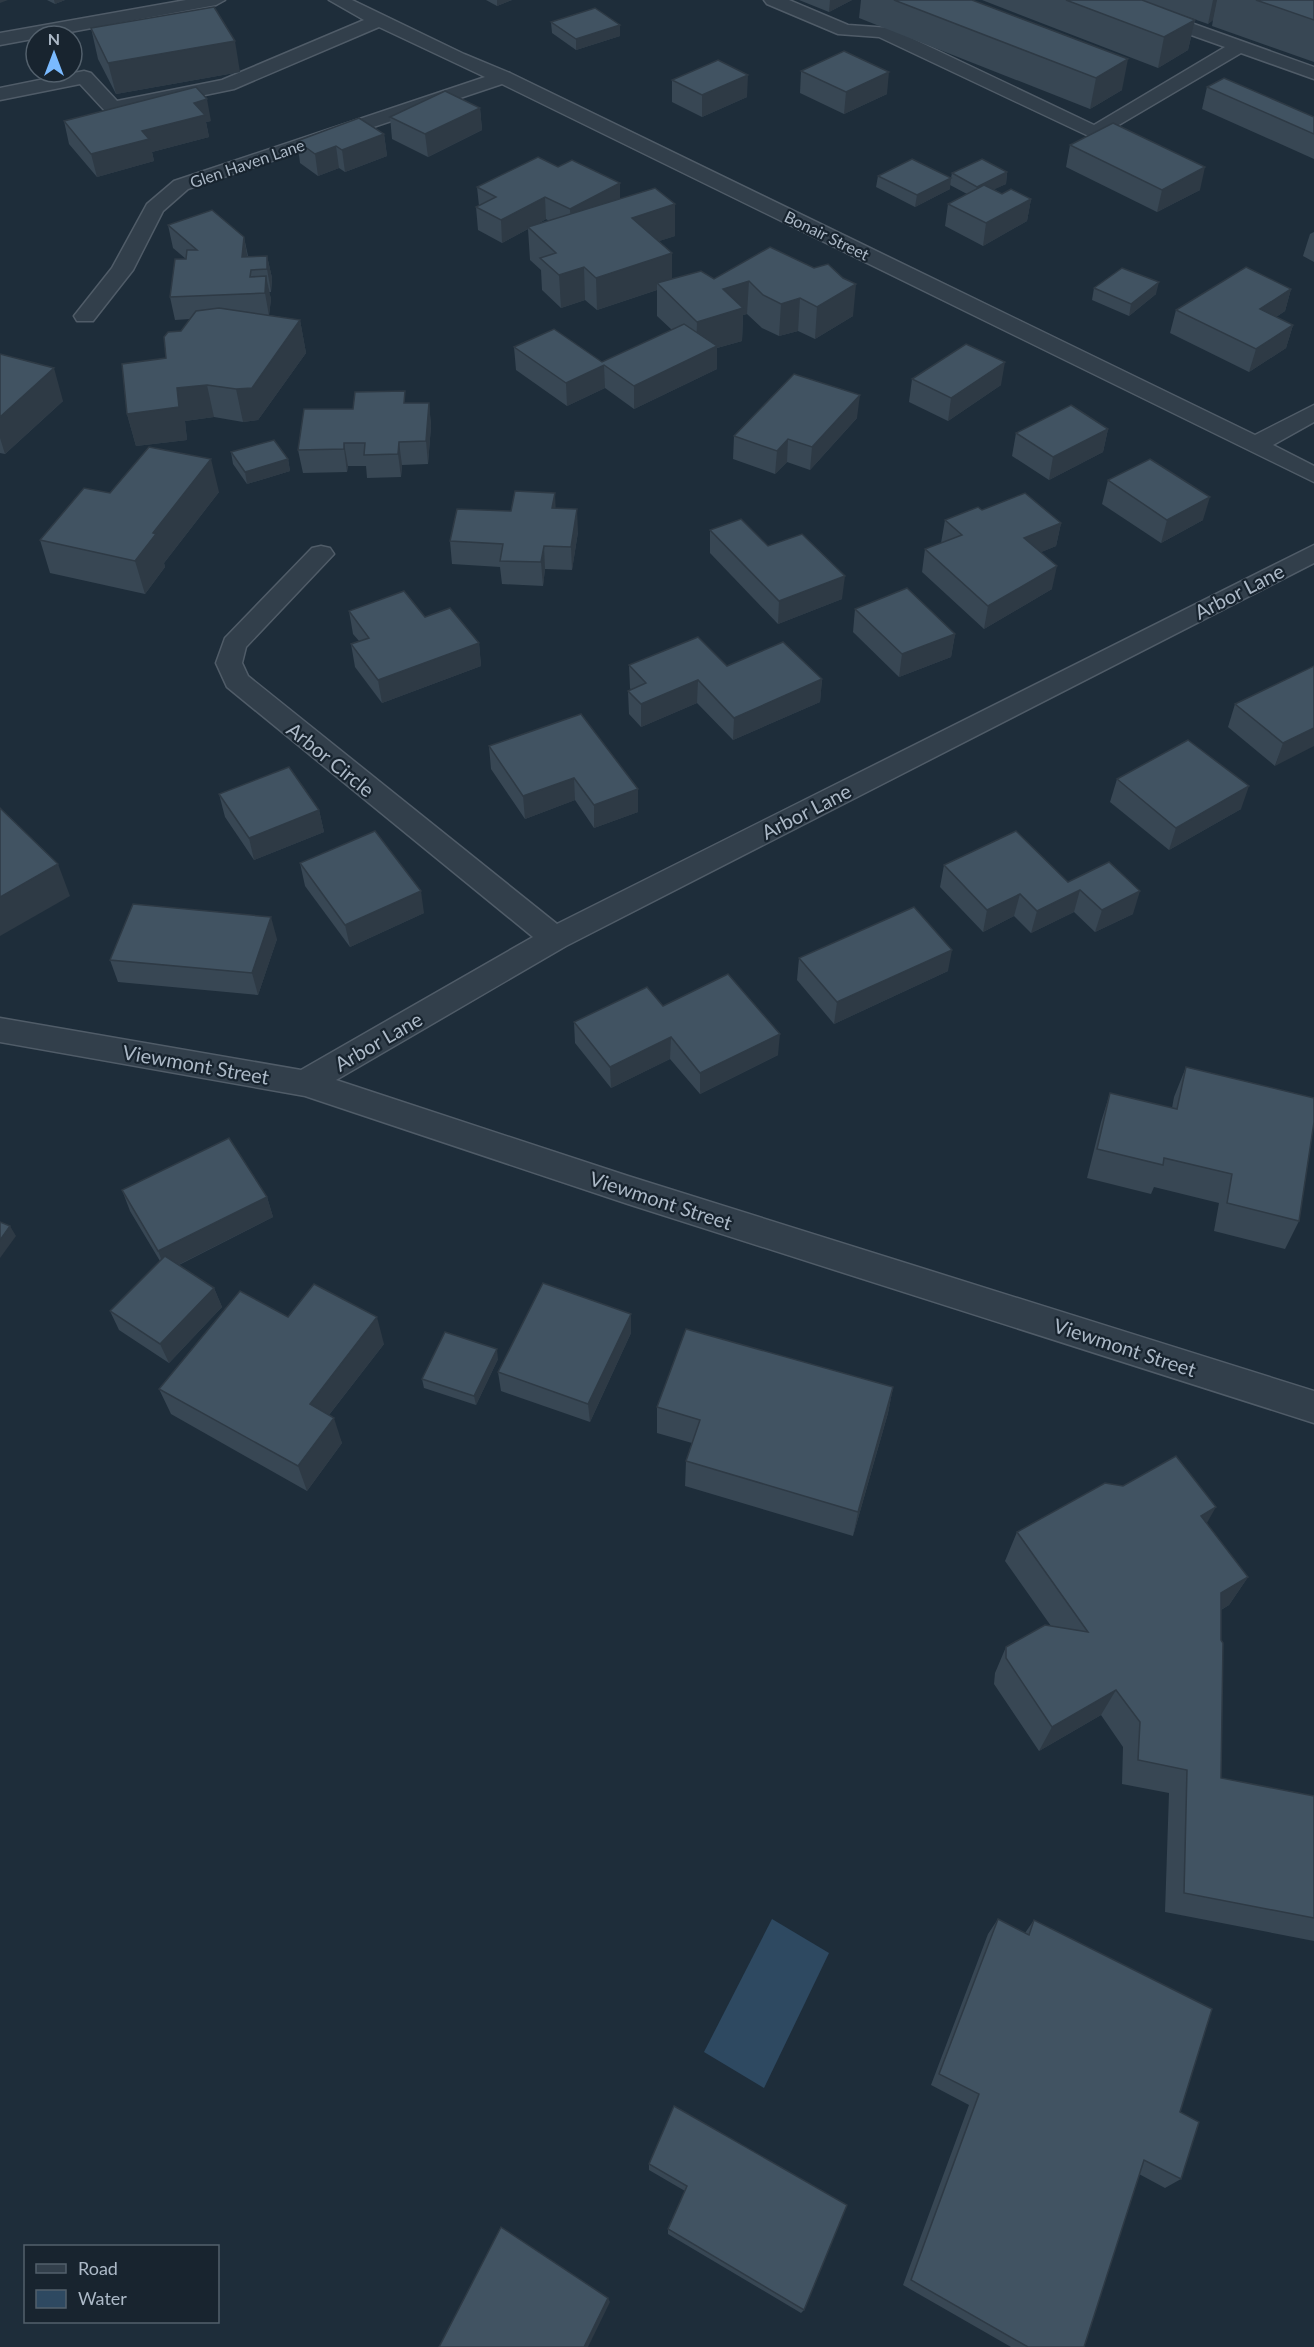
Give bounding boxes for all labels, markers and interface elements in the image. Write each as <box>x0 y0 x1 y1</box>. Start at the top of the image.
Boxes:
north arrow <box>24 24 84 84</box>
text: N <box>48 29 60 48</box>
street label: Glen Haven Lane <box>187 135 307 191</box>
street label: Bonair Street <box>782 206 873 264</box>
street label: Arbor Lane <box>1190 558 1288 624</box>
street label: Arbor Circle <box>283 717 379 801</box>
street label: Arbor Lane <box>757 778 855 844</box>
street label: Arbor Lane <box>330 1006 426 1076</box>
street label: Viewmont Street <box>121 1039 271 1089</box>
street label: Viewmont Street <box>587 1166 735 1234</box>
street label: Viewmont Street <box>1051 1313 1199 1381</box>
legend <box>24 2245 219 2323</box>
text: Road <box>78 2257 118 2279</box>
text: Water <box>78 2287 127 2309</box>

